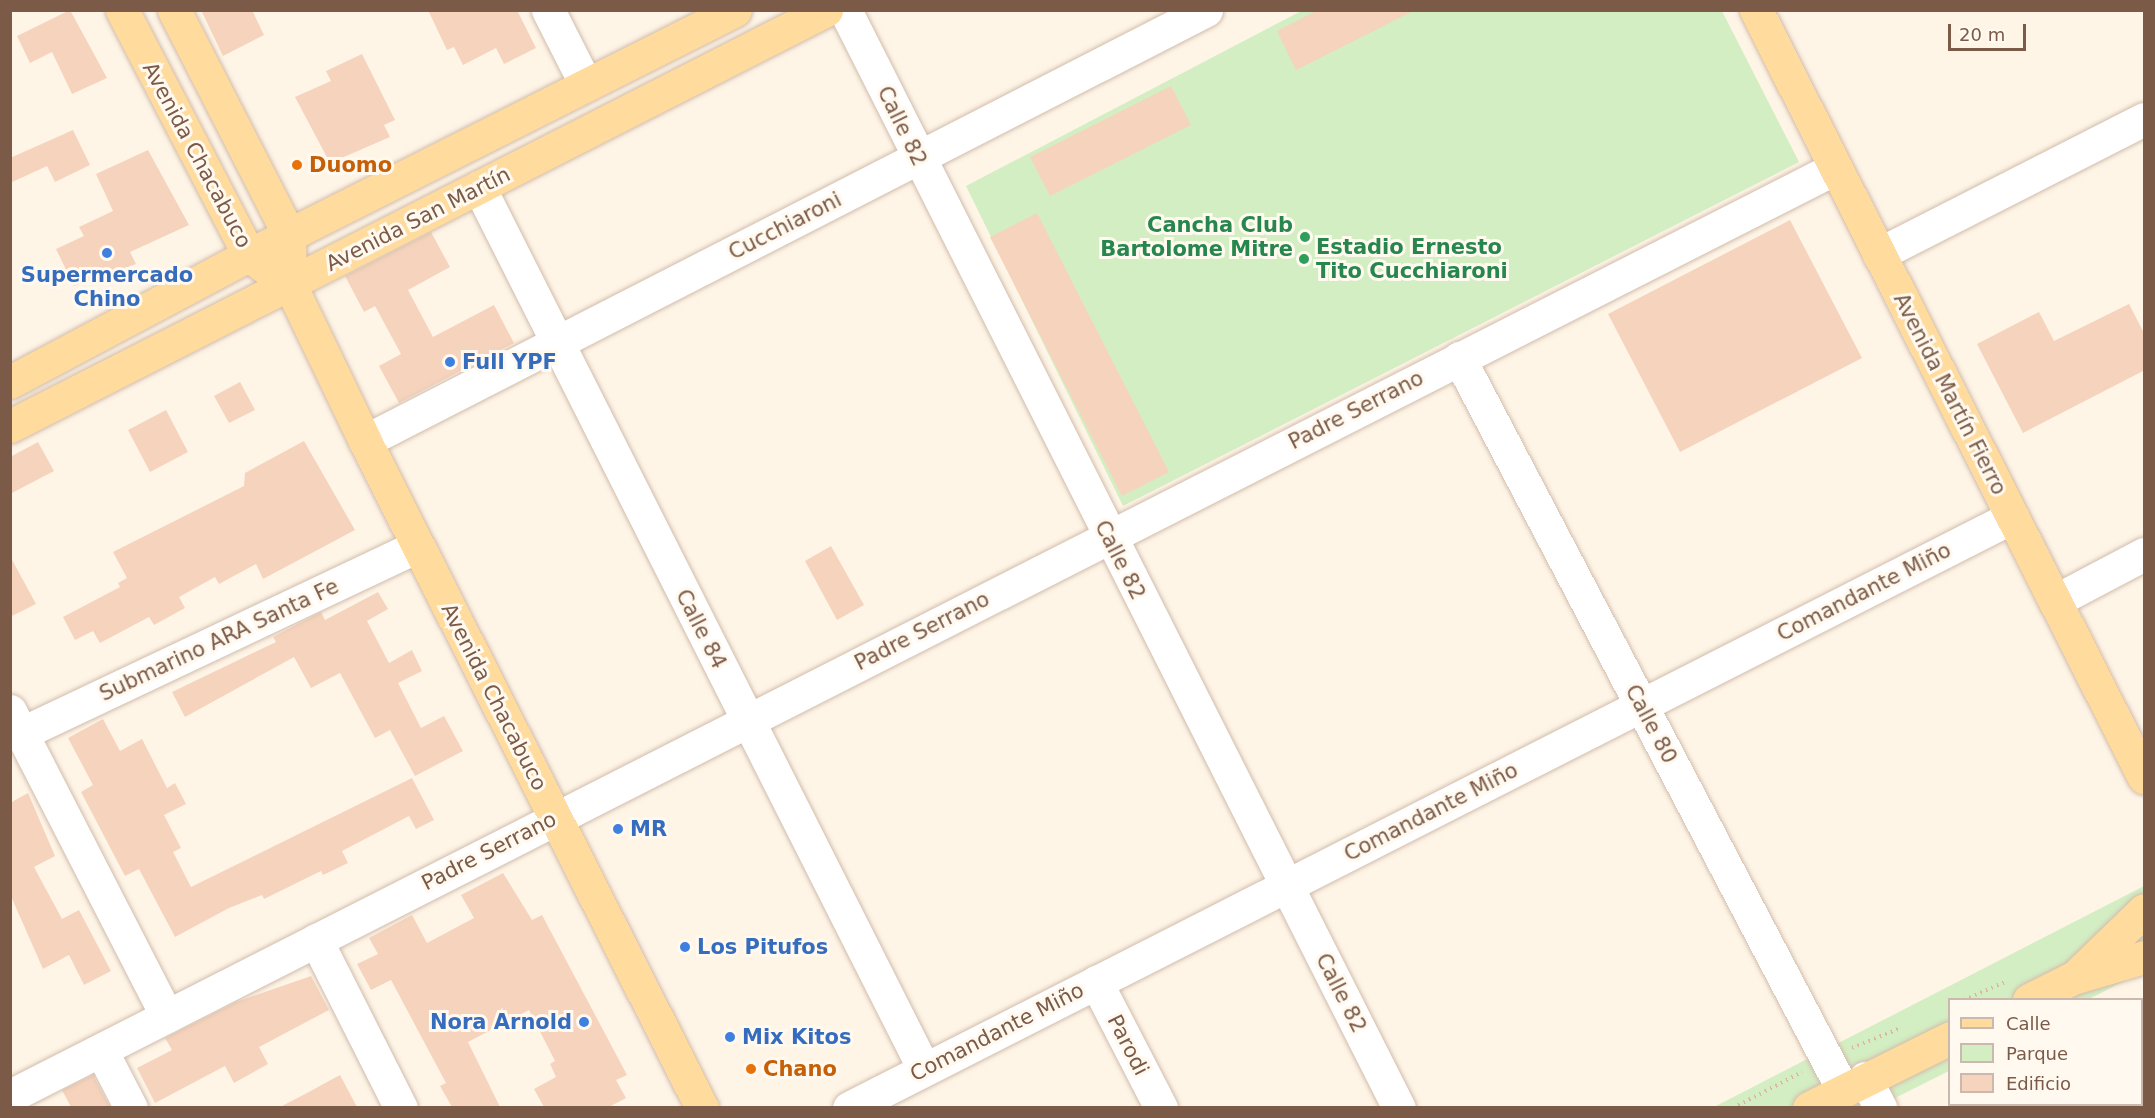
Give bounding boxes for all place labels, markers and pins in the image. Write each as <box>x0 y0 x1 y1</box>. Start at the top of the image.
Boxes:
place label: Duomo <box>309 152 392 178</box>
marker: Duomo <box>290 158 304 172</box>
place label: Cancha Club Bartolome Mitre <box>1100 212 1293 262</box>
marker: Cancha Club Bartolome Mitre <box>1298 230 1312 244</box>
place label: Estadio Ernesto Tito Cucchiaroni <box>1316 234 1508 284</box>
marker: Supermercado Chino <box>100 246 114 260</box>
marker: Estadio Ernesto Tito Cucchiaroni <box>1297 252 1311 266</box>
place label: Supermercado Chino <box>21 262 193 312</box>
place label: Full YPF <box>462 349 557 375</box>
marker: Full YPF <box>443 355 457 369</box>
place label: MR <box>630 816 667 842</box>
marker: MR <box>611 822 625 836</box>
place label: Los Pitufos <box>697 934 828 960</box>
marker: Los Pitufos <box>678 940 692 954</box>
place label: Nora Arnold <box>430 1009 572 1035</box>
marker: Nora Arnold <box>577 1015 591 1029</box>
place label: Mix Kitos <box>742 1024 851 1050</box>
marker: Mix Kitos <box>723 1030 737 1044</box>
place label: Chano <box>763 1056 837 1082</box>
marker: Chano <box>744 1062 758 1076</box>

